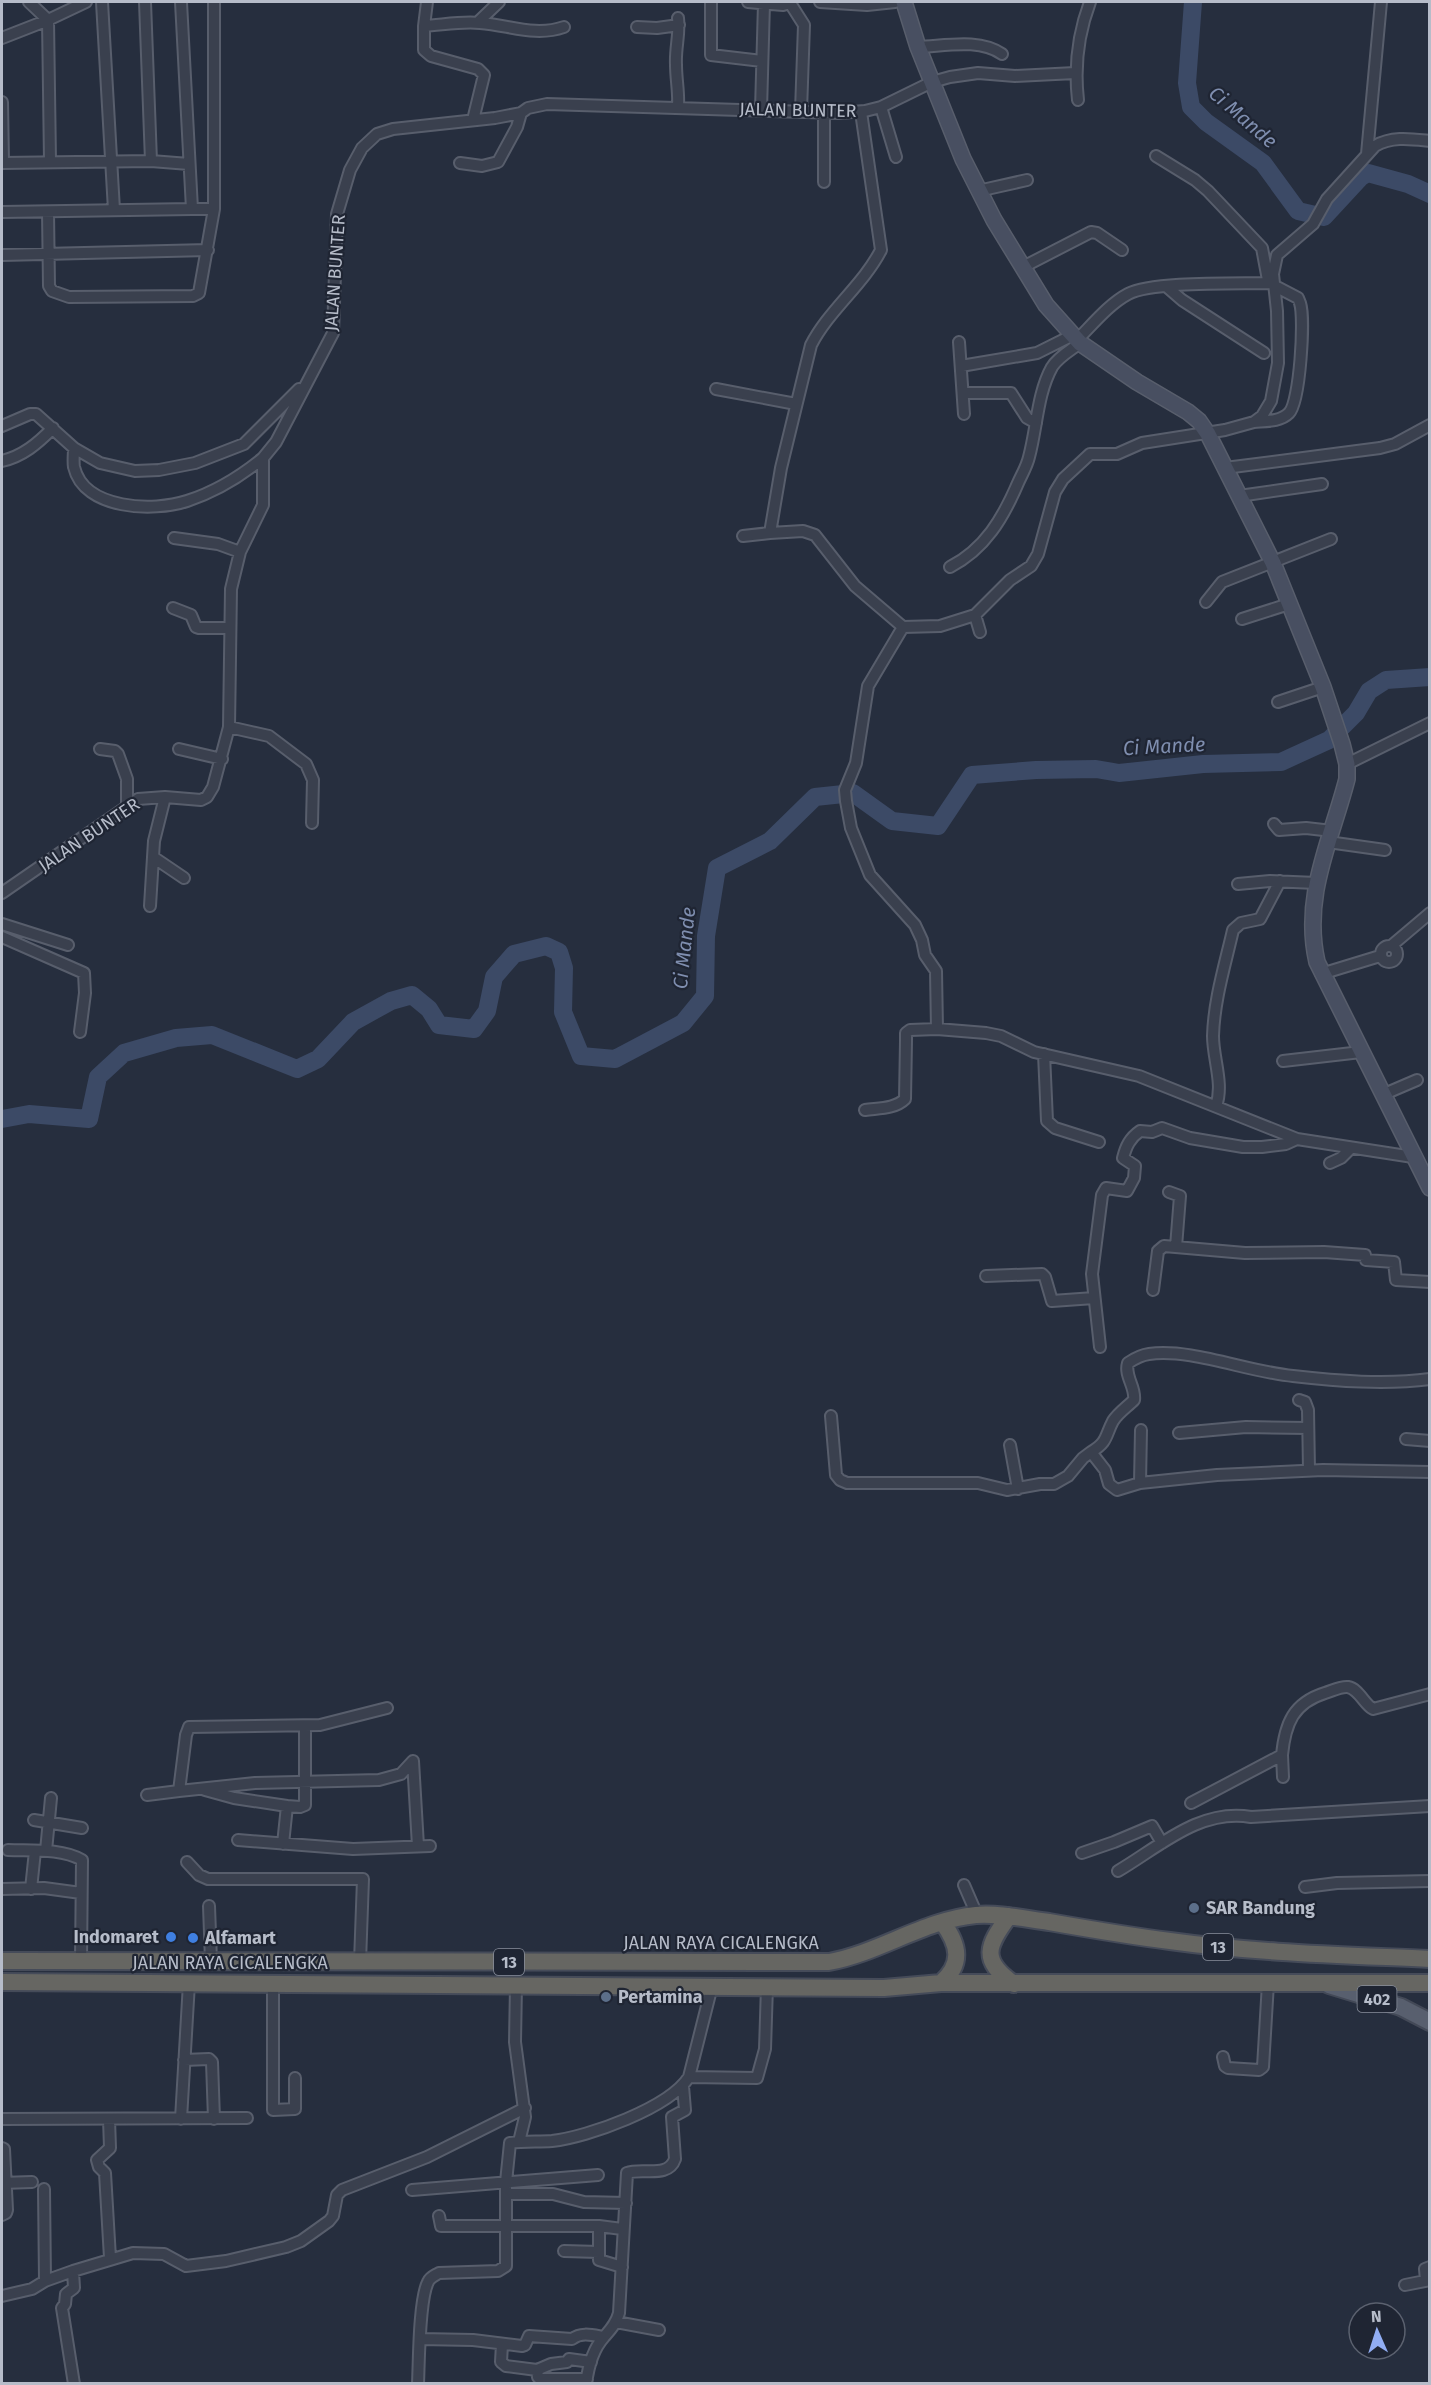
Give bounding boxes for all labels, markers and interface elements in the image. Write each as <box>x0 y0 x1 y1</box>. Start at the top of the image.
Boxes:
water label: Ci Mande <box>1204 81 1282 153</box>
street label: JALAN BUNTER <box>739 98 857 122</box>
street label: JALAN BUNTER <box>320 214 350 332</box>
water label: Ci Mande <box>1122 732 1206 760</box>
street label: JALAN BUNTER <box>34 793 144 877</box>
water label: Ci Mande <box>668 906 700 990</box>
place label: SAR Bandung <box>1206 1897 1315 1919</box>
marker: SAR Bandung <box>1187 1901 1201 1915</box>
place label: Indomaret <box>73 1926 160 1948</box>
place label: Alfamart <box>204 1927 277 1949</box>
marker: Indomaret <box>164 1930 178 1944</box>
marker: Alfamart <box>186 1931 200 1945</box>
street label: JALAN RAYA CICALENGKA <box>623 1932 819 1954</box>
road number: 13 <box>1203 1934 1233 1960</box>
road number: 13 <box>494 1949 524 1975</box>
street label: JALAN RAYA CICALENGKA <box>132 1952 328 1974</box>
place label: Pertamina <box>618 1986 703 2008</box>
road number: 402 <box>1358 1986 1396 2012</box>
marker: Pertamina <box>599 1990 613 2004</box>
north arrow <box>1347 2301 1407 2361</box>
text: N <box>1370 2307 1382 2326</box>

